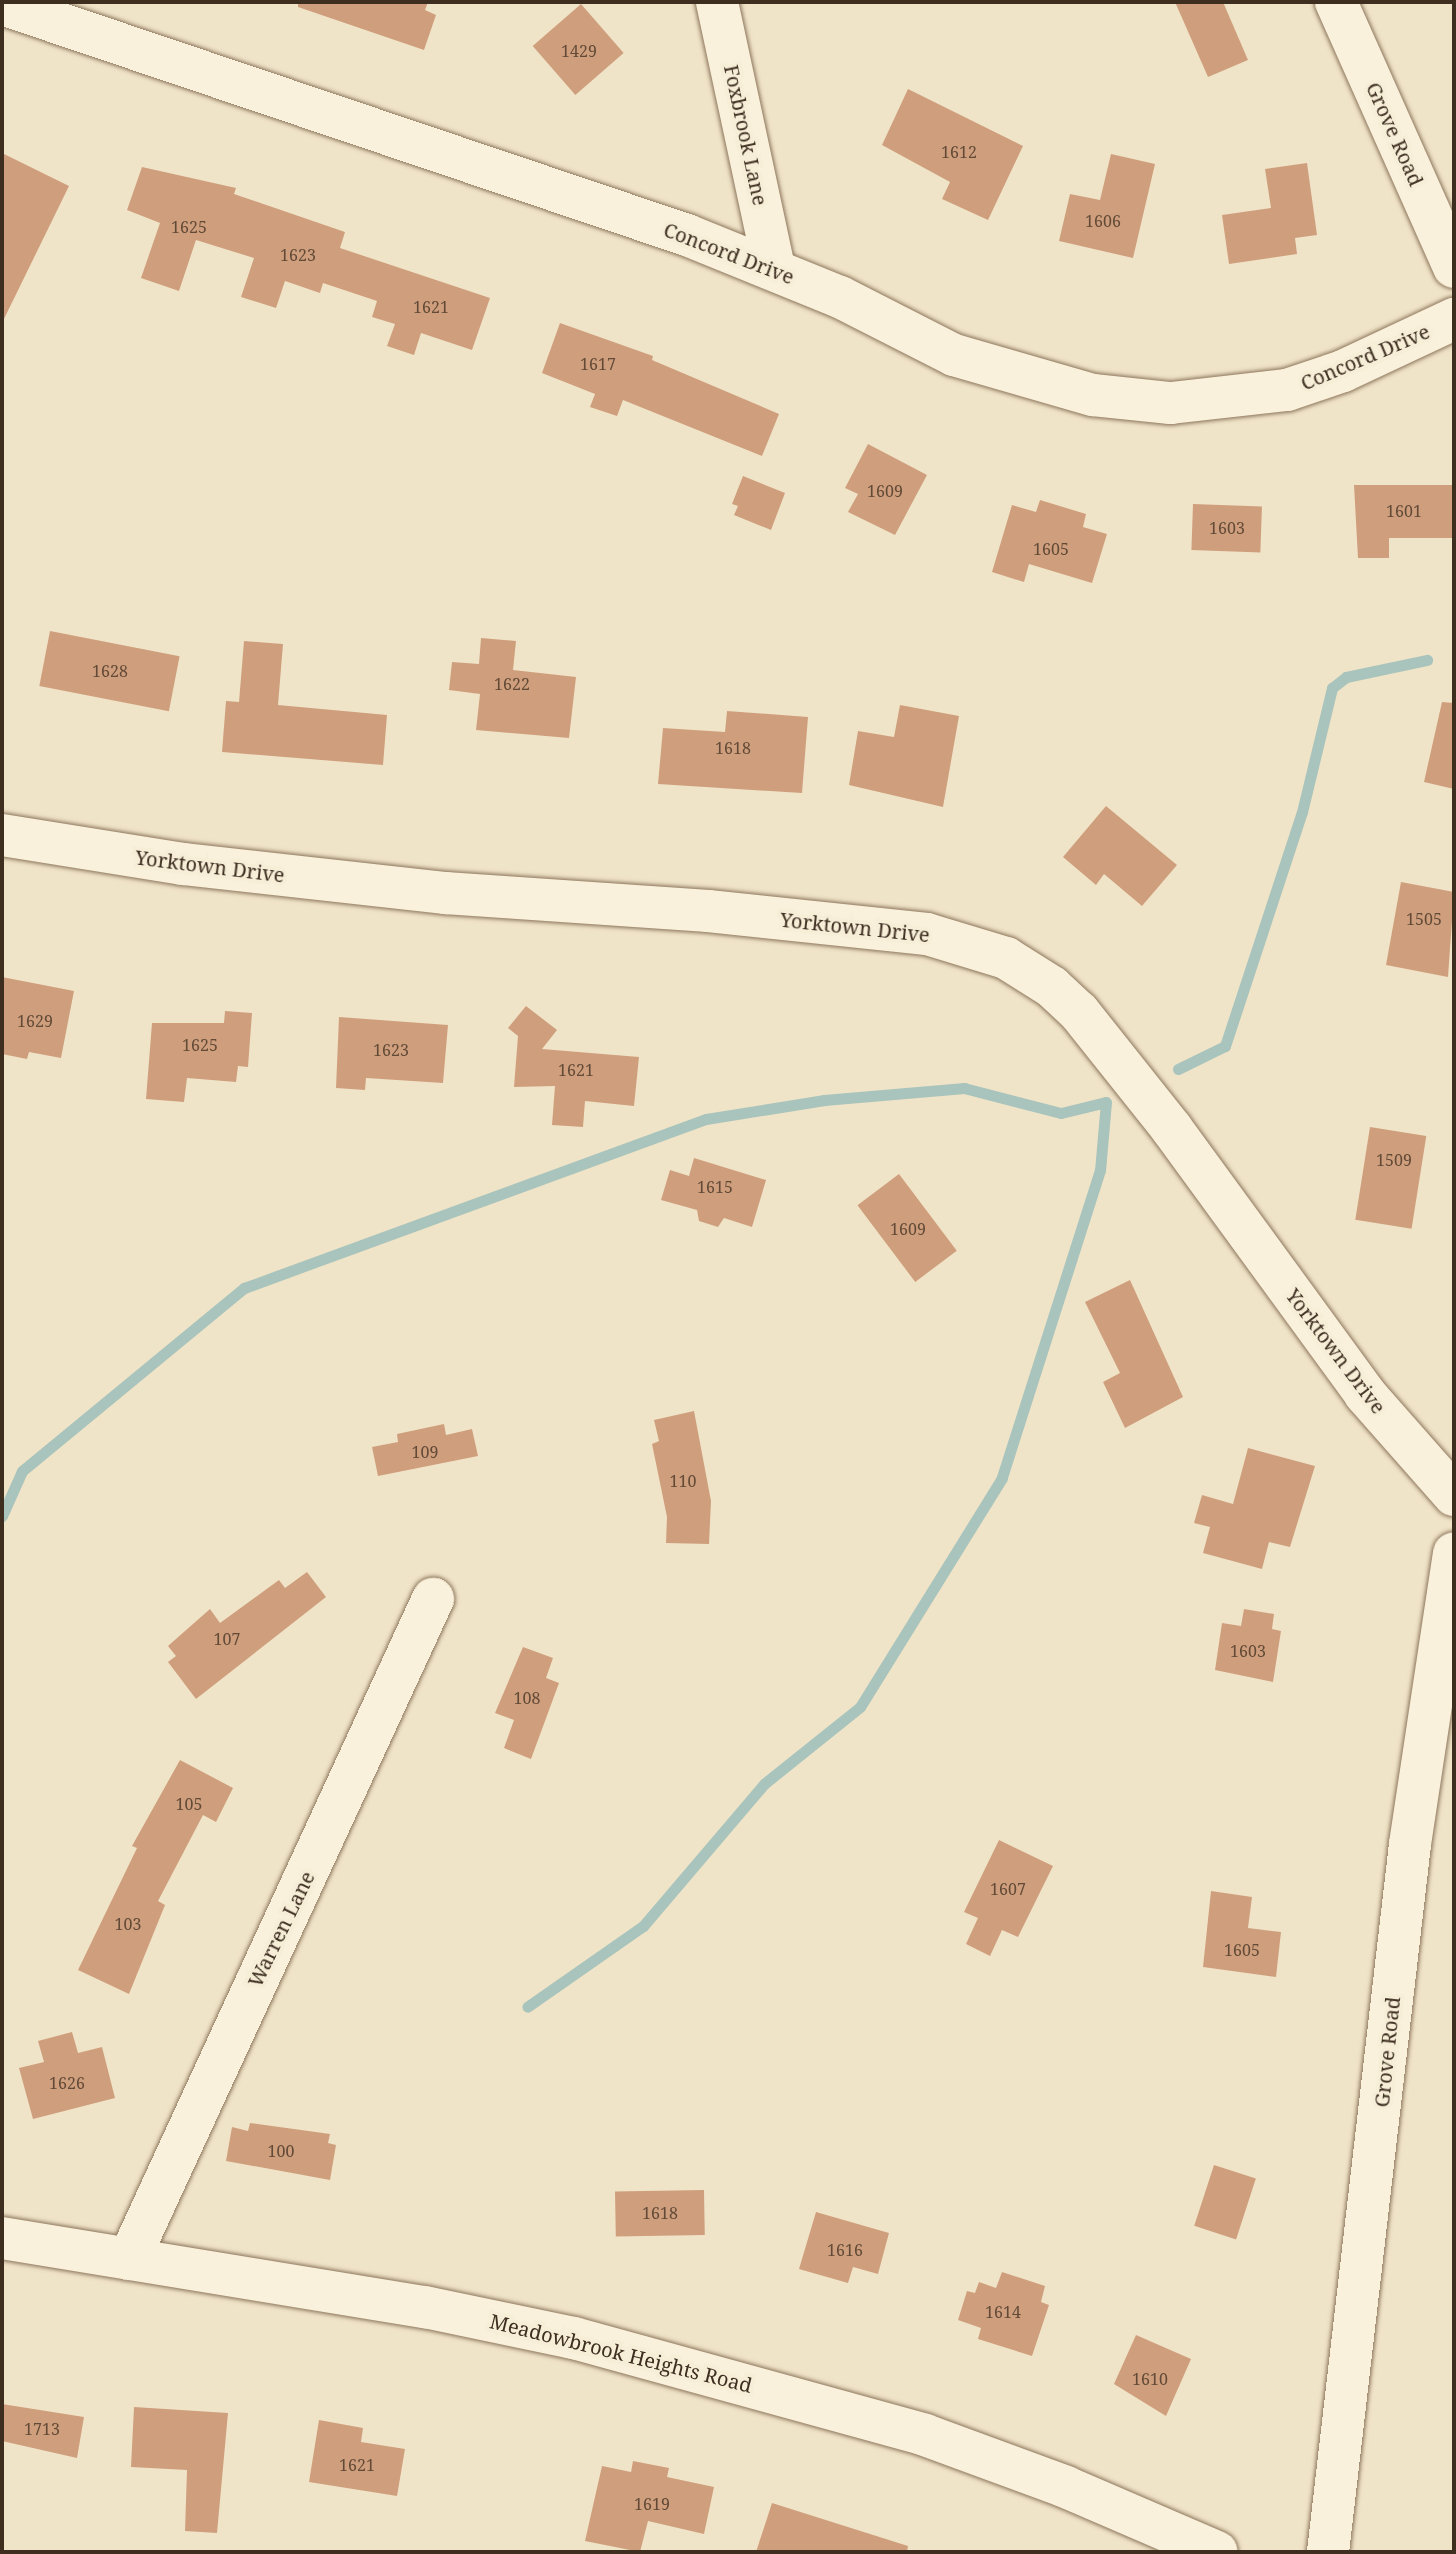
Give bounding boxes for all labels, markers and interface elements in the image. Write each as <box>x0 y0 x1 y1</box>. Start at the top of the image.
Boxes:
house number: 1429 <box>561 41 597 61</box>
street label: Foxbrook Lane <box>719 63 773 207</box>
street label: Grove Road <box>1361 78 1429 190</box>
house number: 1612 <box>941 142 977 162</box>
house number: 1606 <box>1085 211 1121 231</box>
house number: 1625 <box>171 217 207 237</box>
street label: Concord Drive <box>660 217 798 289</box>
house number: 1623 <box>280 245 316 265</box>
house number: 1621 <box>413 297 449 317</box>
street label: Concord Drive <box>1297 319 1433 395</box>
house number: 1617 <box>580 354 616 374</box>
house number: 1609 <box>867 481 903 501</box>
house number: 1601 <box>1386 501 1422 521</box>
house number: 1603 <box>1209 518 1245 538</box>
house number: 1605 <box>1033 539 1069 559</box>
house number: 1628 <box>92 661 128 681</box>
house number: 1622 <box>494 674 530 694</box>
house number: 1618 <box>715 738 751 758</box>
street label: Yorktown Drive <box>134 845 286 887</box>
street label: Yorktown Drive <box>779 907 931 947</box>
house number: 1505 <box>1406 909 1442 929</box>
house number: 1629 <box>17 1011 53 1031</box>
house number: 1625 <box>182 1035 218 1055</box>
house number: 1623 <box>373 1040 409 1060</box>
house number: 1621 <box>558 1060 594 1080</box>
house number: 1509 <box>1376 1150 1412 1170</box>
house number: 1615 <box>697 1177 733 1197</box>
house number: 1609 <box>890 1219 926 1239</box>
street label: Yorktown Drive <box>1281 1284 1391 1418</box>
house number: 109 <box>412 1442 438 1462</box>
house number: 110 <box>670 1471 696 1491</box>
house number: 107 <box>214 1629 240 1649</box>
house number: 1603 <box>1230 1641 1266 1661</box>
house number: 108 <box>514 1688 540 1708</box>
house number: 105 <box>176 1794 202 1814</box>
street label: Warren Lane <box>243 1867 319 1991</box>
house number: 1607 <box>990 1879 1026 1899</box>
house number: 103 <box>115 1914 141 1934</box>
house number: 1605 <box>1224 1940 1260 1960</box>
street label: Grove Road <box>1369 1996 1405 2108</box>
house number: 1626 <box>49 2073 85 2093</box>
house number: 100 <box>268 2141 294 2161</box>
house number: 1618 <box>642 2203 678 2223</box>
house number: 1616 <box>827 2240 863 2260</box>
house number: 1614 <box>985 2302 1021 2322</box>
street label: Meadowbrook Heights Road <box>487 2309 755 2397</box>
house number: 1610 <box>1132 2369 1168 2389</box>
house number: 1713 <box>24 2419 60 2439</box>
house number: 1621 <box>339 2455 375 2475</box>
house number: 1619 <box>634 2494 670 2514</box>

